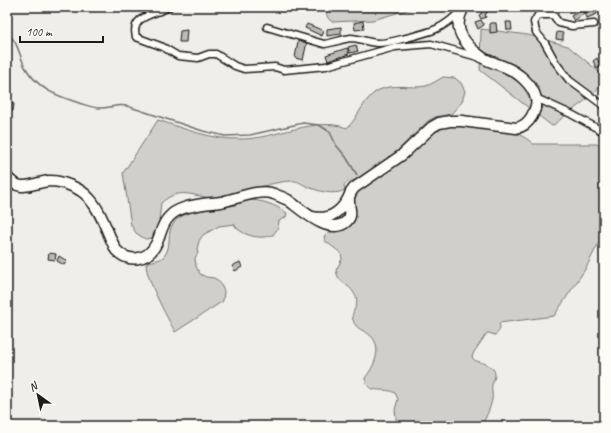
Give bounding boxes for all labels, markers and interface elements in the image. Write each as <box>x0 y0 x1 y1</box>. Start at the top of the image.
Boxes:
scale bar <box>20 18 103 44</box>
text: 100 m <box>26 24 53 40</box>
north arrow <box>18 375 58 415</box>
text: N <box>26 378 41 394</box>

